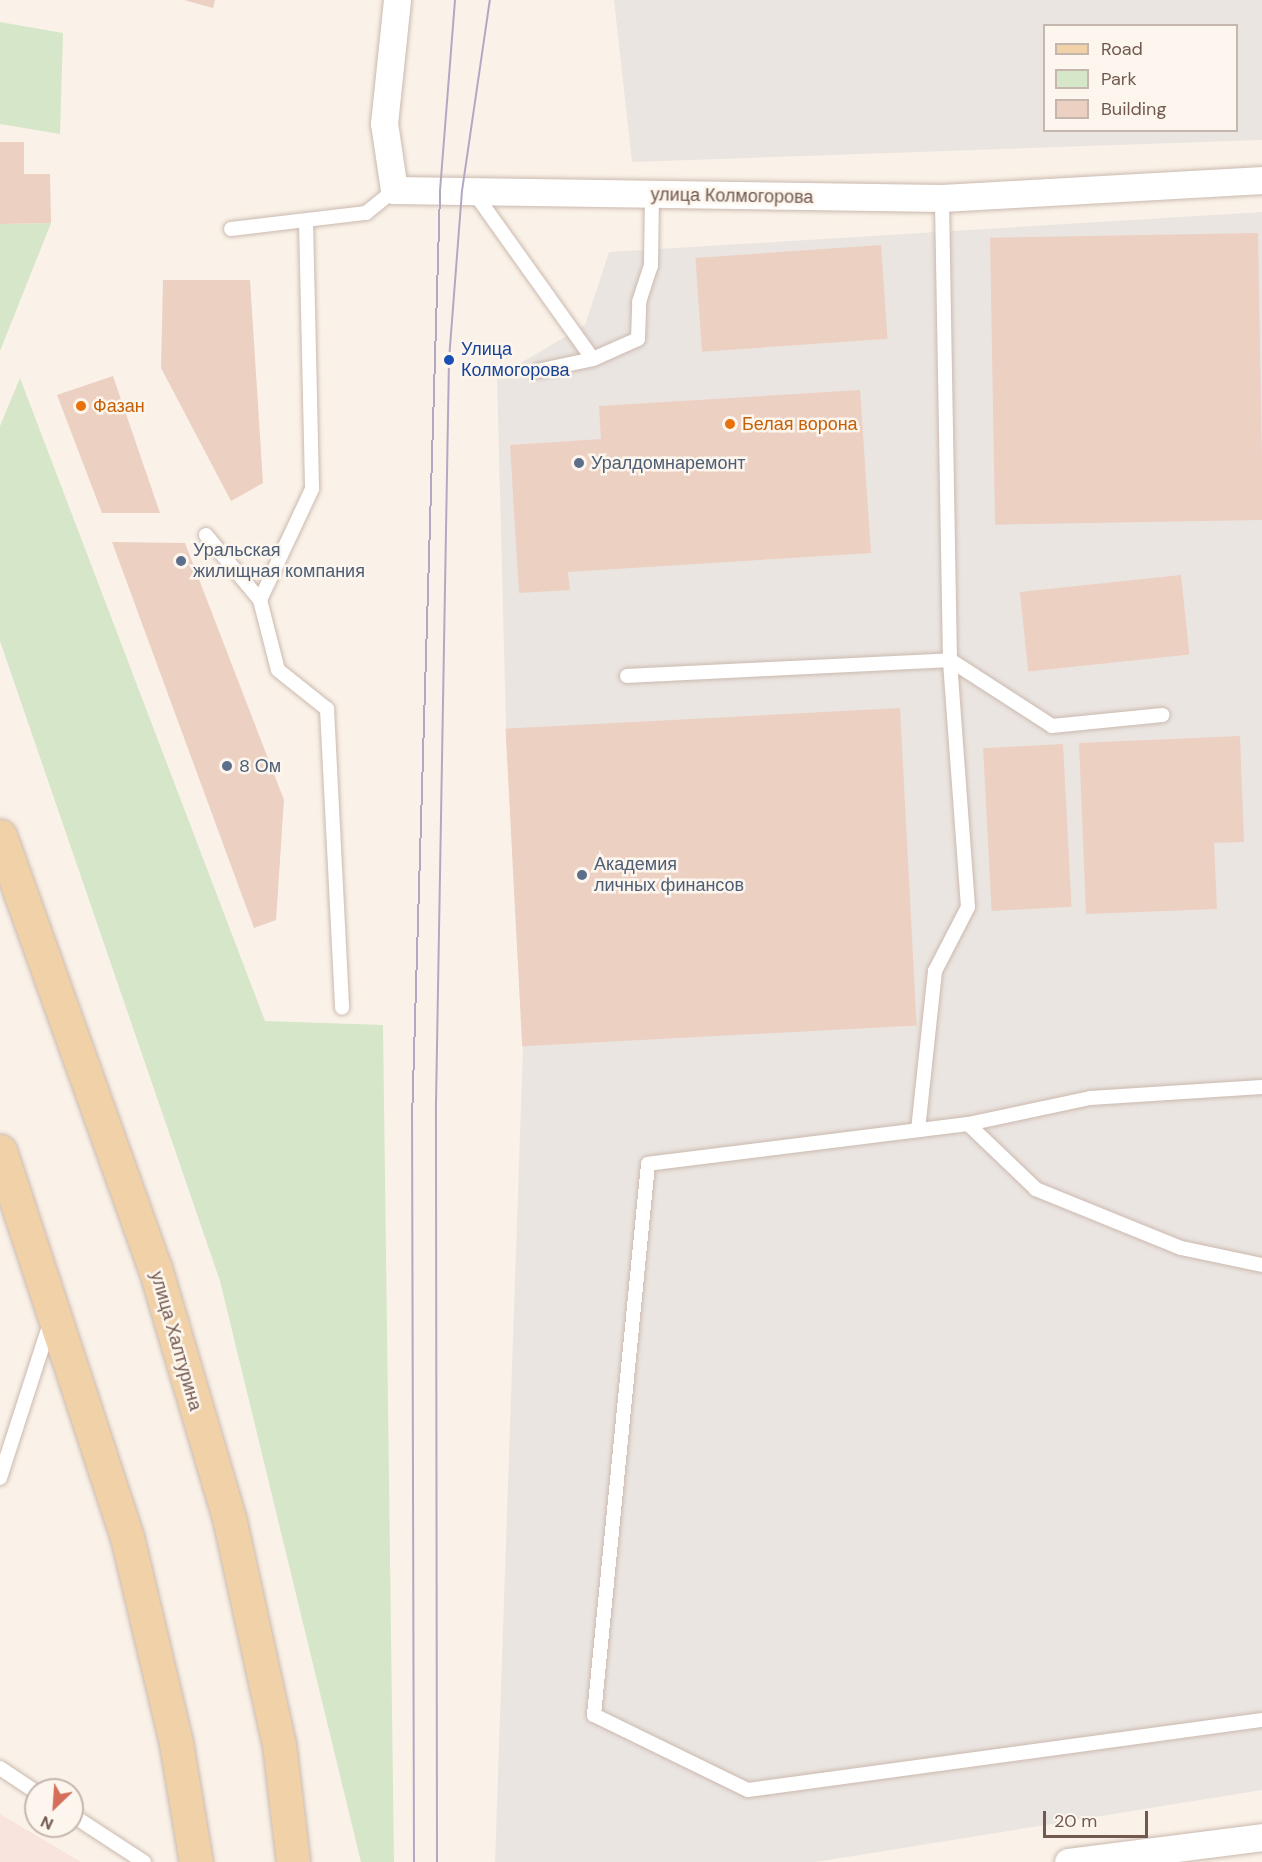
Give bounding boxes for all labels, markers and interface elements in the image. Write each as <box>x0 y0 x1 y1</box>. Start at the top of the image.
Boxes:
legend <box>1043 24 1238 132</box>
text: Road <box>1101 37 1143 61</box>
text: Park <box>1101 67 1137 91</box>
text: Building <box>1101 97 1166 121</box>
street label: улица Колмогорова <box>650 184 814 208</box>
place label: Улица Колмогорова <box>461 339 570 382</box>
marker: Улица Колмогорова <box>442 353 456 367</box>
place label: Фазан <box>93 395 145 417</box>
marker: Фазан <box>74 399 88 413</box>
place label: Белая ворона <box>742 413 858 435</box>
marker: Белая ворона <box>723 417 737 431</box>
place label: Уралдомнаремонт <box>591 452 746 474</box>
marker: Уралдомнаремонт <box>572 456 586 470</box>
place label: Уральская жилищная компания <box>193 540 365 582</box>
marker: Уральская жилищная компания <box>174 554 188 568</box>
place label: 8 Ом <box>239 755 281 777</box>
marker: 8 Ом <box>220 759 234 773</box>
place label: Академия личных финансов <box>594 854 744 896</box>
marker: Академия личных финансов <box>575 868 589 882</box>
street label: улица Халтурина <box>146 1269 206 1413</box>
north arrow <box>24 1778 84 1838</box>
scale bar <box>1046 1799 1151 1837</box>
text: 20 m <box>1054 1809 1097 1833</box>
text: N <box>37 1811 57 1835</box>

